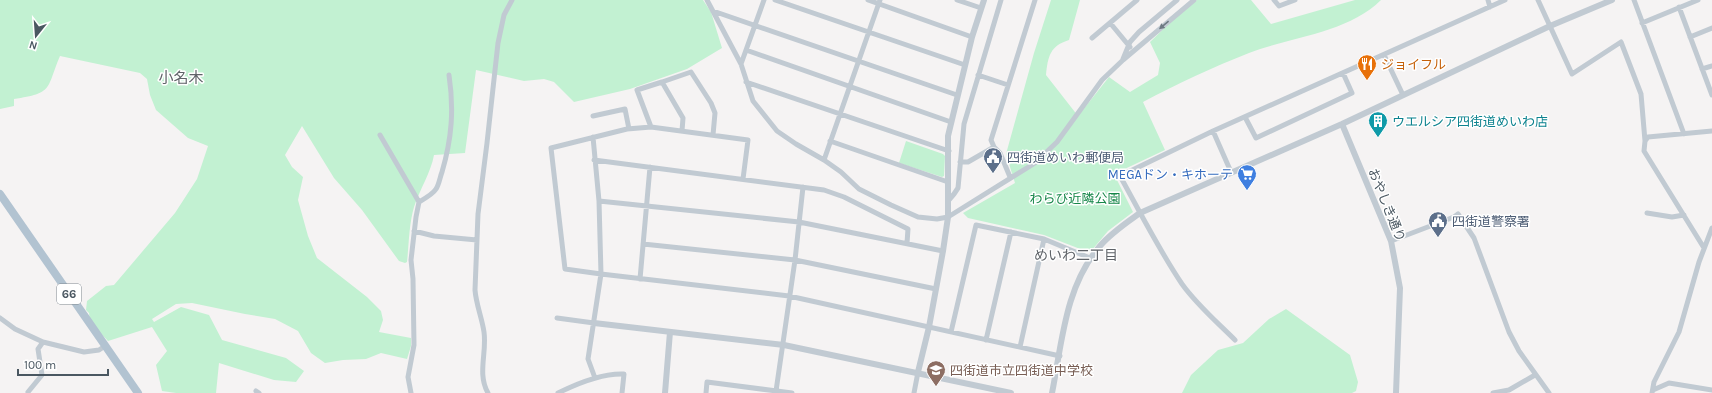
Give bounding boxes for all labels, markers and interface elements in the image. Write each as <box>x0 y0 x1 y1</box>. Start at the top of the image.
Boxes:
north arrow <box>16 16 56 56</box>
one-way arrow <box>1159 21 1169 30</box>
text: N <box>28 38 39 52</box>
restaurant icon: ジョイフル <box>1356 53 1378 81</box>
place label: ジョイフル <box>1381 57 1446 72</box>
district label: 小名木 <box>158 69 204 87</box>
building icon: ウエルシア四街道めいわ店 <box>1367 110 1389 138</box>
place label: ウエルシア四街道めいわ店 <box>1392 114 1548 129</box>
public building icon: 四街道めいわ郵便局 <box>982 146 1004 174</box>
place label: 四街道めいわ郵便局 <box>1007 150 1124 165</box>
supermarket icon: MEGAドン・キホーテ <box>1236 163 1258 191</box>
street label: おやしき通り <box>1365 166 1409 244</box>
place label: MEGAドン・キホーテ <box>1108 167 1233 182</box>
park label: わらび近隣公園 <box>1029 191 1121 206</box>
public building icon: 四街道警察署 <box>1427 210 1449 238</box>
place label: 四街道警察署 <box>1452 214 1530 229</box>
district label: めいわ二丁目 <box>1034 247 1118 264</box>
road number: 66 <box>57 284 81 304</box>
scale bar <box>18 351 108 377</box>
text: 100 m <box>24 358 56 372</box>
school or university icon: 四街道市立四街道中学校 <box>925 359 947 387</box>
place label: 四街道市立四街道中学校 <box>950 363 1093 378</box>

